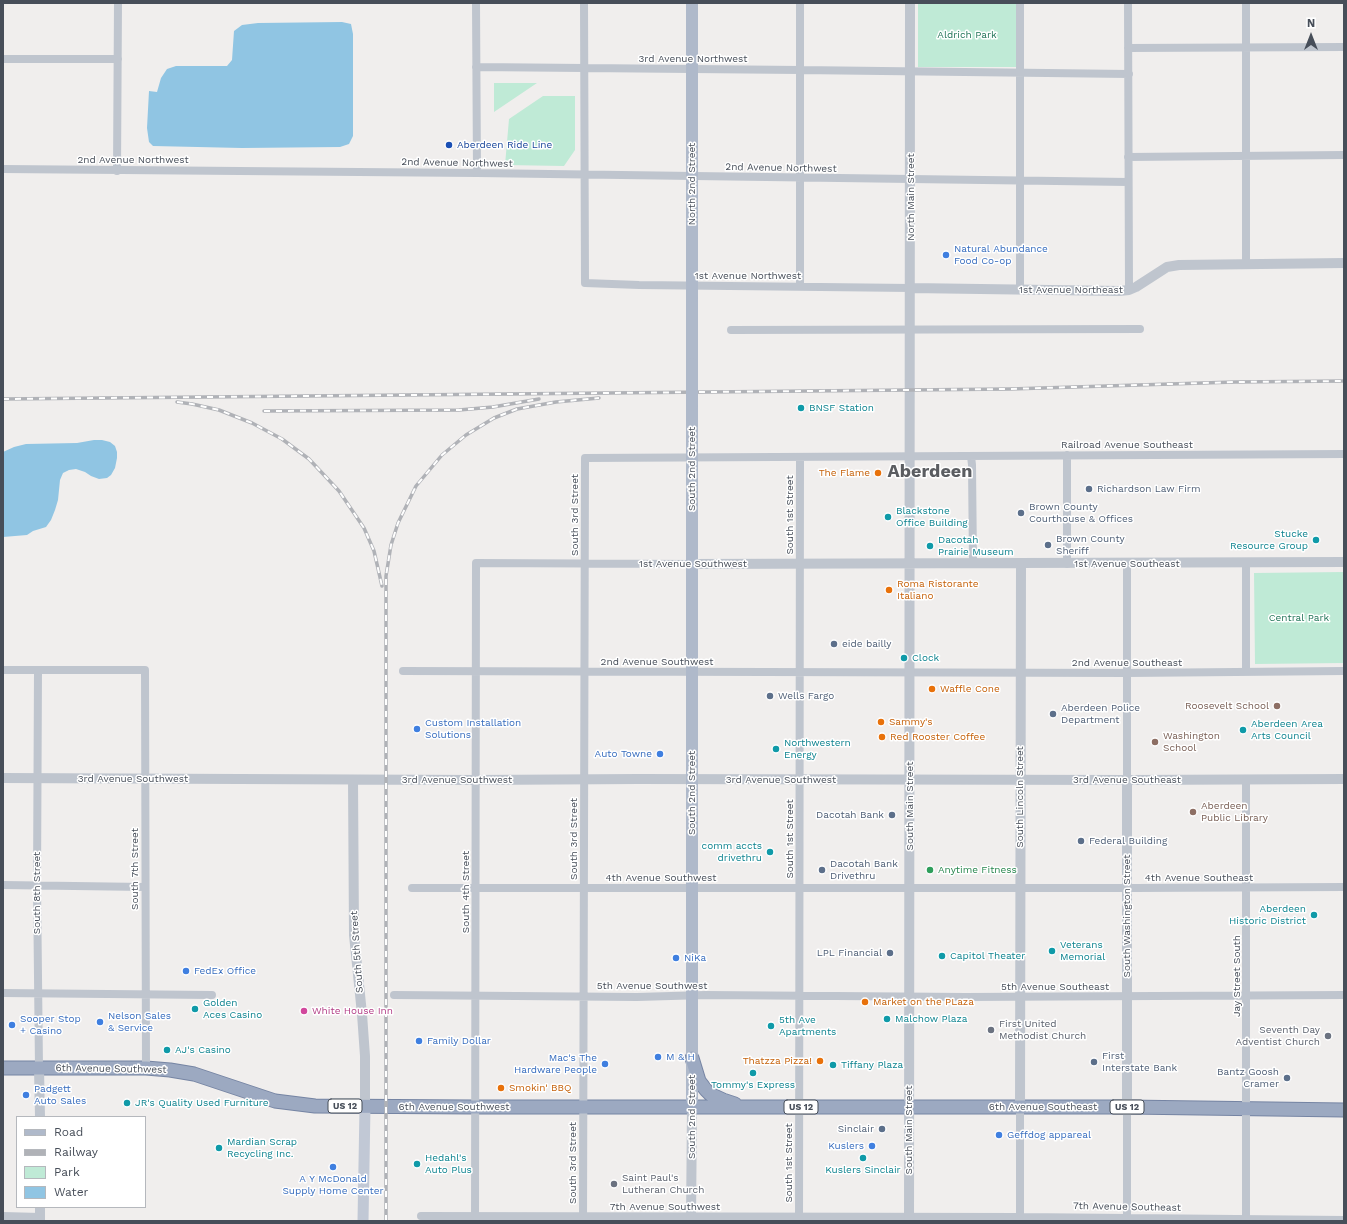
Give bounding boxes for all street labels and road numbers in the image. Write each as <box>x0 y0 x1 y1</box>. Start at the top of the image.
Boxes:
street label: 3rd Avenue Northwest <box>639 53 747 65</box>
street label: North 2nd Street <box>686 143 698 225</box>
street label: North Main Street <box>905 153 917 241</box>
street label: 2nd Avenue Northwest <box>77 154 189 166</box>
street label: 2nd Avenue Northwest <box>401 156 513 170</box>
street label: 2nd Avenue Northwest <box>725 161 837 175</box>
street label: 1st Avenue Northwest <box>695 270 801 282</box>
street label: 1st Avenue Northeast <box>1019 284 1123 296</box>
street label: South 2nd Street <box>686 427 698 511</box>
street label: Railroad Avenue Southeast <box>1061 439 1193 451</box>
street label: South 3rd Street <box>569 474 581 556</box>
street label: South 1st Street <box>784 475 796 555</box>
street label: 1st Avenue Southwest <box>639 558 747 570</box>
street label: 1st Avenue Southeast <box>1074 558 1180 570</box>
street label: 2nd Avenue Southwest <box>601 656 713 668</box>
street label: 2nd Avenue Southeast <box>1072 657 1182 669</box>
street label: South Lincoln Street <box>1014 746 1026 848</box>
street label: South 2nd Street <box>686 751 698 835</box>
street label: South Main Street <box>904 762 916 850</box>
street label: 3rd Avenue Southwest <box>78 773 188 785</box>
street label: 3rd Avenue Southwest <box>402 774 512 786</box>
street label: 3rd Avenue Southwest <box>726 774 836 786</box>
street label: 3rd Avenue Southeast <box>1073 774 1181 786</box>
street label: South 3rd Street <box>568 798 580 880</box>
street label: South 1st Street <box>784 799 796 879</box>
street label: South 7th Street <box>129 828 141 910</box>
street label: South 4th Street <box>460 851 472 933</box>
street label: South 8th Street <box>31 852 43 934</box>
street label: South Washington Street <box>1121 855 1133 977</box>
street label: 4th Avenue Southwest <box>606 872 716 884</box>
street label: 4th Avenue Southeast <box>1145 872 1253 884</box>
street label: South 5th Street <box>348 911 366 993</box>
street label: Jay Street South <box>1231 935 1243 1017</box>
street label: 5th Avenue Southwest <box>597 980 707 992</box>
street label: 5th Avenue Southeast <box>1001 981 1109 993</box>
street label: 6th Avenue Southwest <box>55 1062 167 1076</box>
street label: South 2nd Street <box>686 1075 698 1159</box>
street label: South Main Street <box>903 1086 915 1174</box>
road number: US 12 <box>328 1099 362 1113</box>
road number: US 12 <box>784 1100 818 1114</box>
road number: US 12 <box>1110 1100 1144 1114</box>
street label: 6th Avenue Southwest <box>399 1101 509 1113</box>
street label: 6th Avenue Southeast <box>989 1101 1097 1113</box>
street label: South 3rd Street <box>567 1122 579 1204</box>
street label: South 1st Street <box>783 1123 795 1203</box>
street label: 7th Avenue Southeast <box>1073 1200 1181 1214</box>
street label: 7th Avenue Southwest <box>610 1201 720 1213</box>

